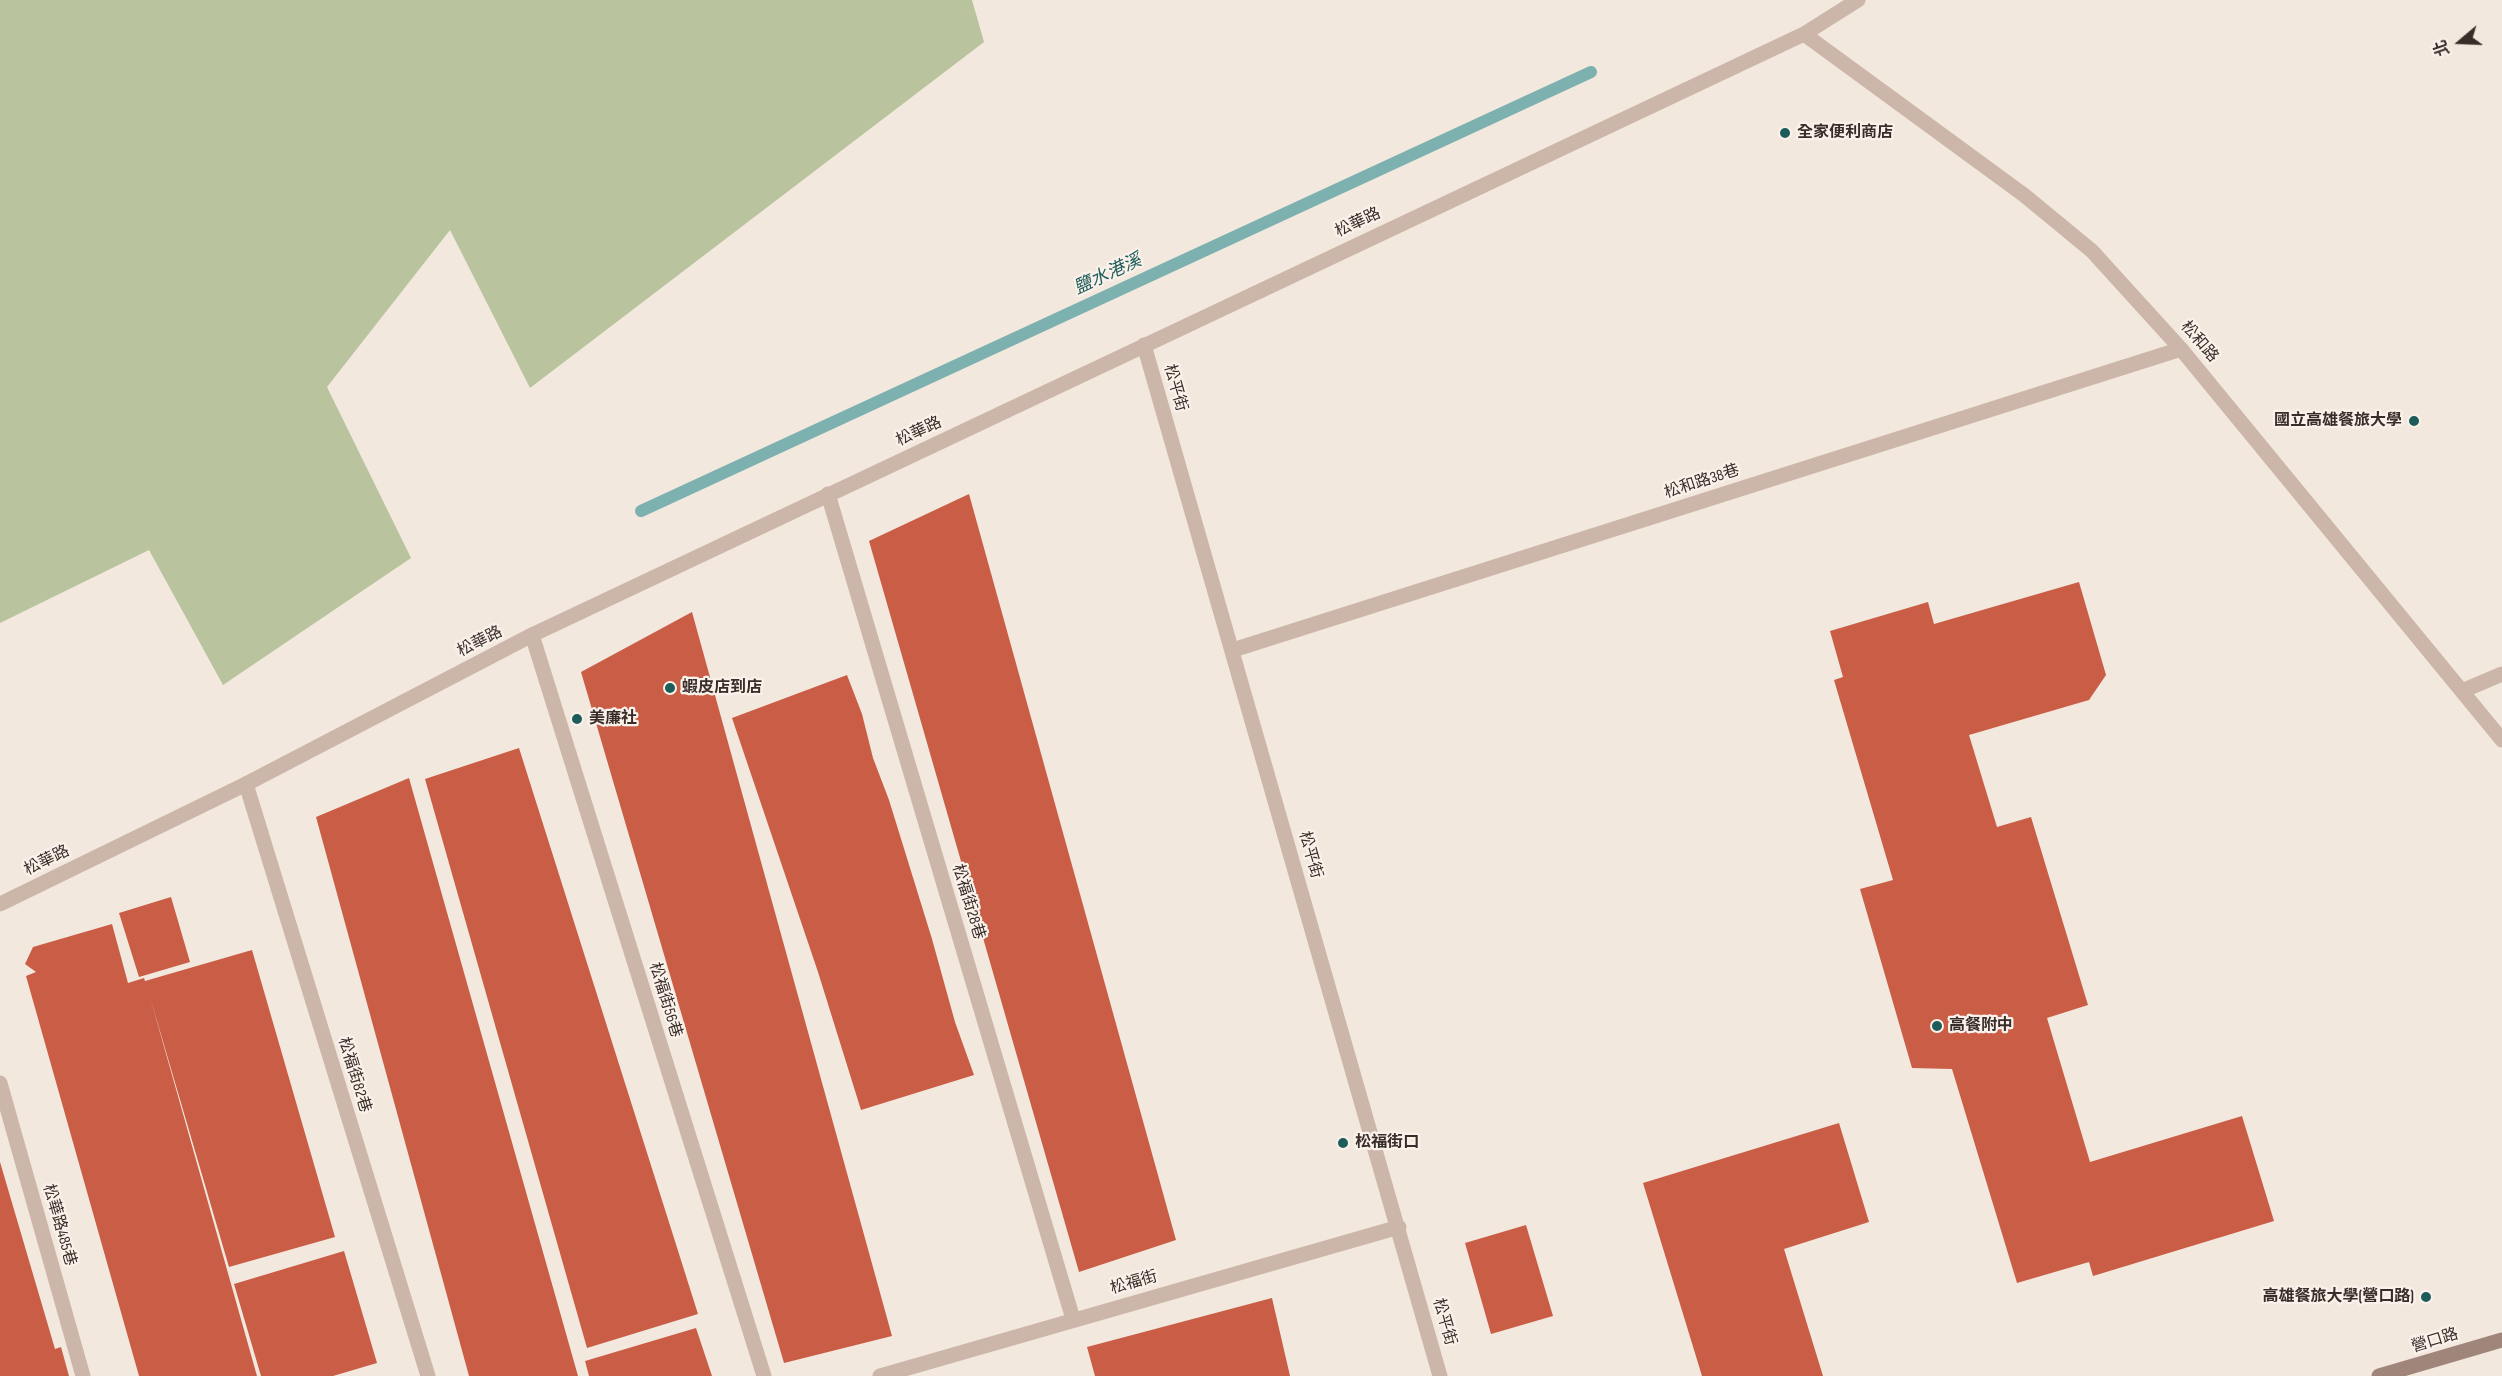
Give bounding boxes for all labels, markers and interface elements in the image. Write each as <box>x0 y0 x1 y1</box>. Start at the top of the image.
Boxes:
north arrow <box>2430 12 2490 72</box>
text: 北 <box>2431 37 2454 59</box>
place label: 全家便利商店 <box>1797 123 1893 143</box>
marker: 全家便利商店 <box>1778 126 1792 140</box>
street label: 松華路 <box>1332 204 1384 242</box>
water label: 鹽水港溪 <box>1071 250 1145 300</box>
street label: 松和路 <box>2176 318 2222 366</box>
street label: 松平街 <box>1159 362 1191 414</box>
place label: 國立高雄餐旅大學 <box>2274 411 2402 431</box>
street label: 松華路 <box>893 413 945 451</box>
marker: 國立高雄餐旅大學 <box>2407 414 2421 428</box>
street label: 松和路38巷 <box>1662 461 1742 503</box>
street label: 松華路 <box>454 623 506 661</box>
place label: 蝦皮店到店 <box>682 678 762 698</box>
marker: 蝦皮店到店 <box>663 681 677 695</box>
place label: 美廉社 <box>589 709 637 729</box>
marker: 美廉社 <box>570 712 584 726</box>
street label: 松平街 <box>1294 829 1326 881</box>
street label: 松華路 <box>21 842 73 880</box>
street label: 松福街28巷 <box>947 862 989 942</box>
street label: 松福街56巷 <box>645 960 685 1040</box>
place label: 高餐附中 <box>1949 1016 2013 1036</box>
marker: 高餐附中 <box>1930 1019 1944 1033</box>
street label: 松福街82巷 <box>333 1035 375 1115</box>
place label: 松福街口 <box>1355 1133 1419 1153</box>
marker: 松福街口 <box>1336 1136 1350 1150</box>
street label: 松華路485巷 <box>38 1182 80 1268</box>
street label: 松福街 <box>1108 1267 1160 1299</box>
place label: 高雄餐旅大學(營口路) <box>2263 1287 2414 1307</box>
marker: 高雄餐旅大學(營口路) <box>2419 1290 2433 1304</box>
street label: 松平街 <box>1428 1296 1460 1348</box>
street label: 營口路 <box>2409 1325 2461 1357</box>

